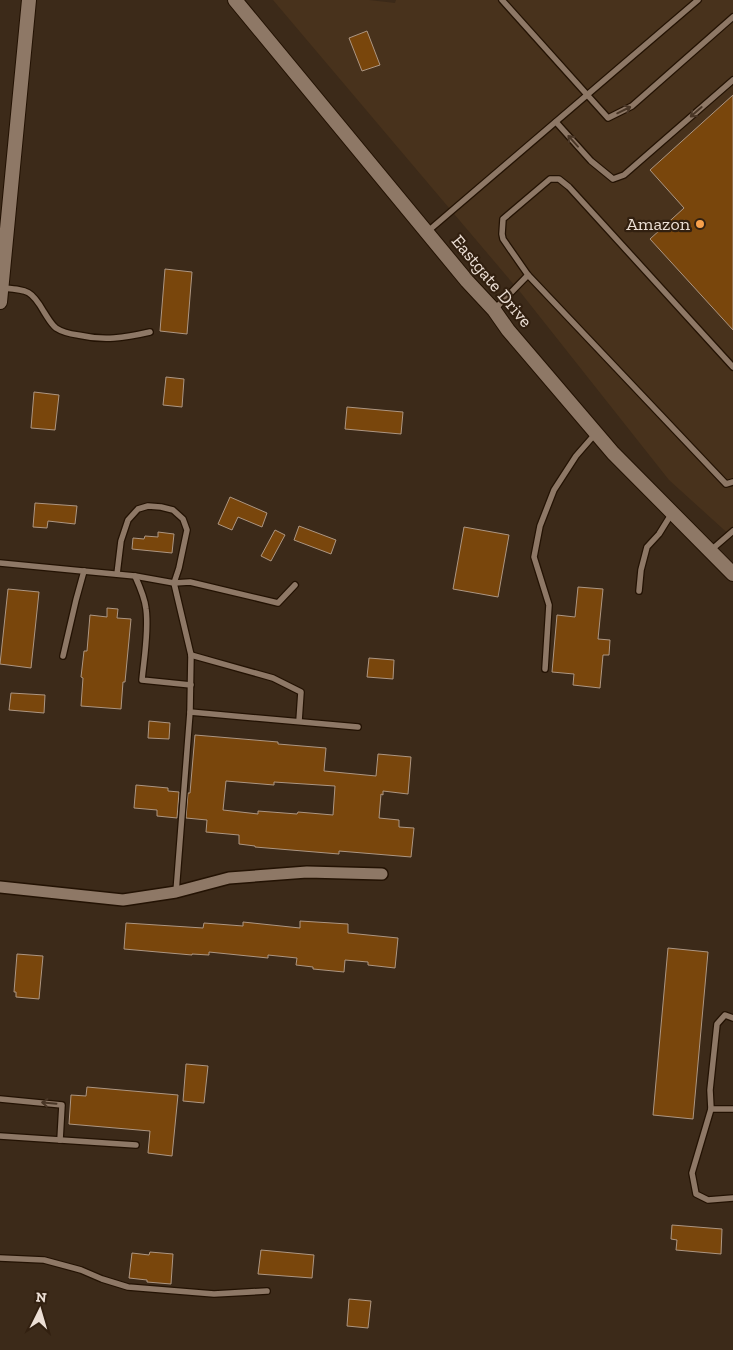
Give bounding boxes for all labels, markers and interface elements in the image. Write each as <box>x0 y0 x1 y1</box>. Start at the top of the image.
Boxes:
one-way arrow <box>616 105 631 114</box>
one-way arrow <box>690 106 703 118</box>
one-way arrow <box>567 135 579 148</box>
place label: Amazon <box>626 213 691 235</box>
marker: Amazon <box>694 218 706 230</box>
street label: Eastgate Drive <box>447 230 537 332</box>
one-way arrow <box>41 1099 57 1108</box>
north arrow <box>15 1285 65 1335</box>
text: N <box>35 1289 47 1307</box>

